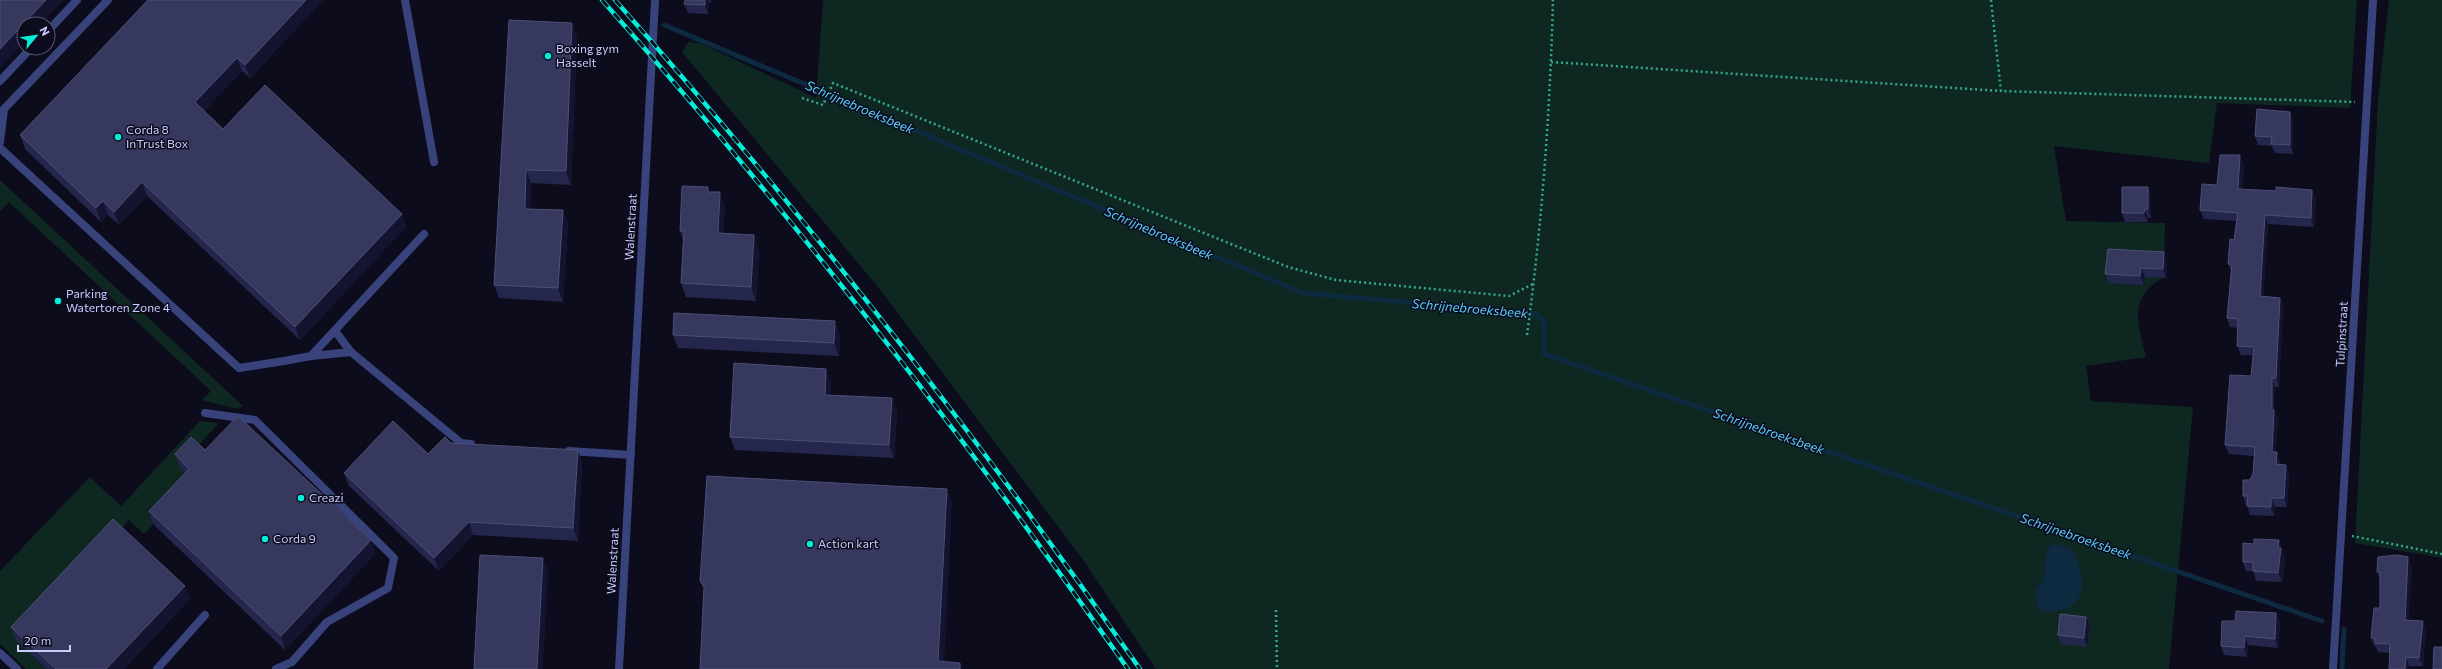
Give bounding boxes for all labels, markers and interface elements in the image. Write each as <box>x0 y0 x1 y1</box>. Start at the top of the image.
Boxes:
north arrow <box>16 16 56 56</box>
text: N <box>37 24 53 38</box>
place label: Boxing gym Hasselt <box>556 41 619 69</box>
marker: Boxing gym Hasselt <box>543 51 553 61</box>
water label: Schrijnebroeksbeek <box>803 77 918 137</box>
place label: Corda 8 InTrust Box <box>126 122 189 150</box>
marker: Corda 8 InTrust Box <box>113 132 123 142</box>
street label: Walenstraat <box>621 193 639 261</box>
water label: Schrijnebroeksbeek <box>1102 203 1217 263</box>
place label: Parking Watertoren Zone 4 <box>66 286 170 314</box>
water label: Schrijnebroeksbeek <box>1411 295 1530 321</box>
marker: Parking Watertoren Zone 4 <box>53 296 63 306</box>
street label: Tulpinstraat <box>2332 301 2350 367</box>
water label: Schrijnebroeksbeek <box>1711 404 1828 458</box>
place label: Creazi <box>309 490 343 504</box>
marker: Creazi <box>296 493 306 503</box>
water label: Schrijnebroeksbeek <box>2018 509 2135 563</box>
street label: Walenstraat <box>603 527 621 595</box>
place label: Corda 9 <box>273 531 316 545</box>
marker: Corda 9 <box>260 534 270 544</box>
place label: Action kart <box>818 536 879 550</box>
marker: Action kart <box>805 539 815 549</box>
scale bar <box>18 627 70 653</box>
text: 20 m <box>24 633 51 647</box>

